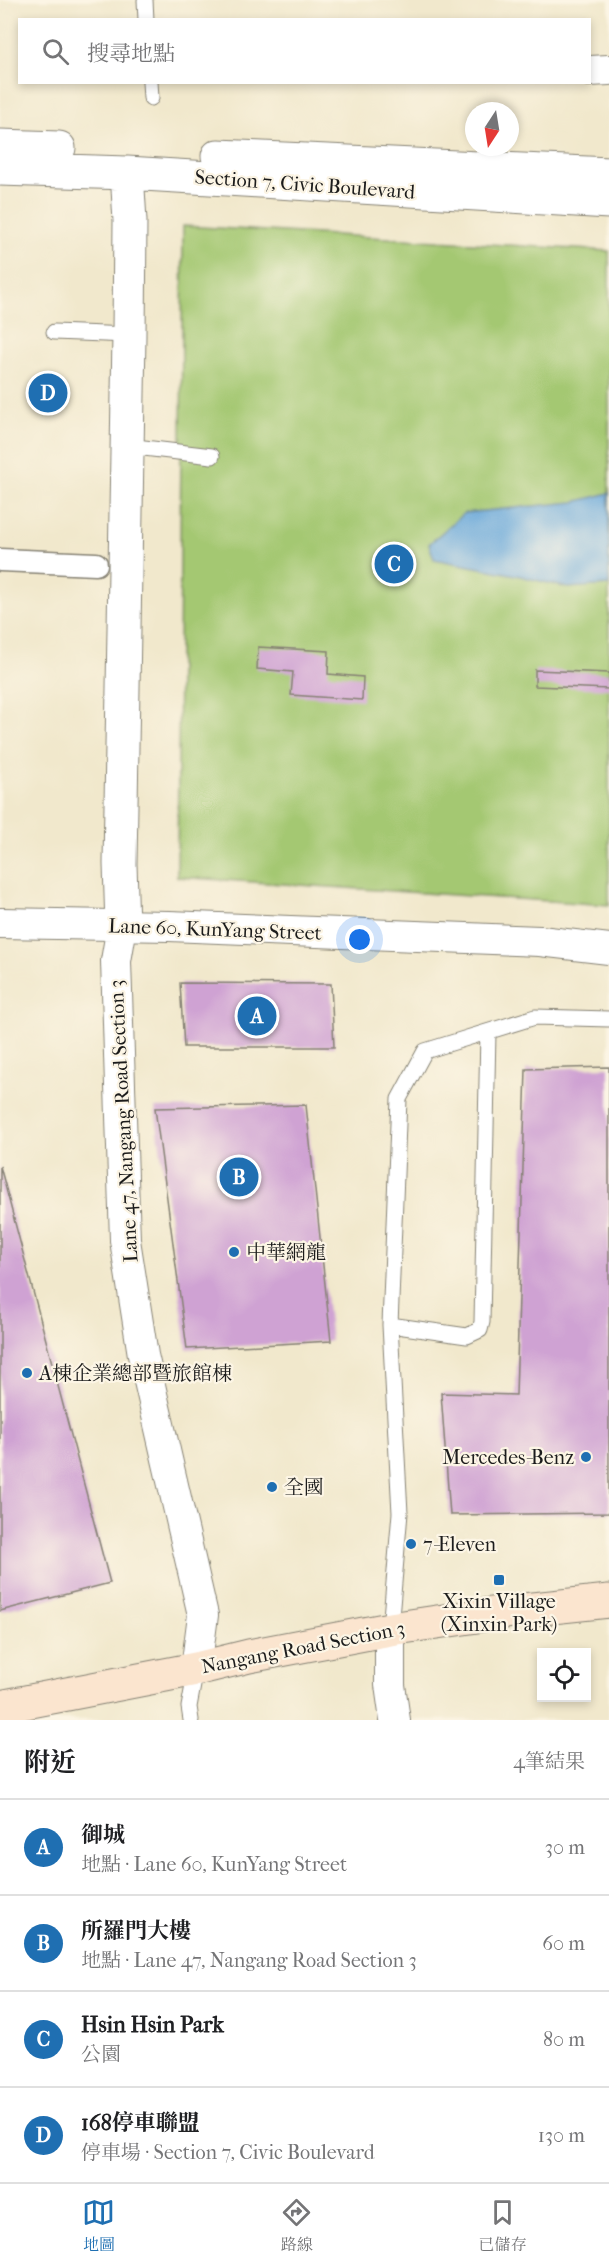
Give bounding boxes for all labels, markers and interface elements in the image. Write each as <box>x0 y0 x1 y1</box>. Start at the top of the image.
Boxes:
search box <box>18 18 591 84</box>
icon: search <box>39 35 72 68</box>
text: 搜尋地點 <box>87 41 175 67</box>
north arrow <box>465 102 519 156</box>
street label: Section 7, Civic Boulevard <box>194 165 417 204</box>
pin: D <box>28 370 68 416</box>
pin: C <box>374 542 414 586</box>
street label: Lane 60, KunYang Street <box>108 914 322 945</box>
your location <box>345 925 374 954</box>
street label: Lane 47, Nangang Road Section 3 <box>105 979 142 1263</box>
pin: A <box>238 994 276 1038</box>
pin: B <box>220 1154 258 1200</box>
place label: 中華網龍 <box>246 1241 326 1264</box>
marker: 中華網龍 <box>227 1245 241 1259</box>
place label: A棟企業總部暨旅館棟 <box>38 1362 232 1385</box>
marker: A棟企業總部暨旅館棟 <box>20 1366 34 1380</box>
place label: Mercedes-Benz <box>442 1446 574 1469</box>
marker: Mercedes-Benz <box>579 1450 593 1464</box>
place label: 全國 <box>284 1476 324 1499</box>
marker: 全國 <box>265 1480 279 1494</box>
place label: 7-Eleven <box>423 1533 497 1556</box>
marker: 7-Eleven <box>404 1537 418 1551</box>
marker: Xixin Village (Xinxin Park) <box>492 1573 506 1587</box>
place label: Xixin Village (Xinxin Park) <box>441 1590 557 1636</box>
street label: Nangang Road Section 3 <box>199 1616 407 1679</box>
map controls <box>537 1648 591 1702</box>
button: locate <box>537 1648 591 1702</box>
text: 附近 <box>24 1747 76 1778</box>
text: 4筆結果 <box>513 1750 585 1773</box>
text: 御城 <box>81 1822 125 1848</box>
text: A <box>37 1836 50 1859</box>
text: 30 m <box>545 1836 585 1859</box>
text: 地點 · Lane 60, KunYang Street <box>81 1853 347 1876</box>
text: 所羅門大樓 <box>81 1918 191 1944</box>
text: B <box>37 1932 50 1955</box>
text: 60 m <box>542 1932 585 1955</box>
text: 地點 · Lane 47, Nangang Road Section 3 <box>81 1949 417 1972</box>
text: Hsin Hsin Park <box>81 2012 224 2038</box>
text: C <box>37 2028 50 2051</box>
text: 80 m <box>543 2028 585 2051</box>
text: 公園 <box>81 2043 121 2066</box>
text: 168停車聯盟 <box>81 2110 200 2136</box>
text: D <box>36 2124 51 2147</box>
text: 130 m <box>538 2124 585 2147</box>
text: 停車場 · Section 7, Civic Boulevard <box>81 2141 375 2164</box>
tab: 地圖 <box>82 2196 115 2255</box>
tab: 路線 <box>280 2196 313 2255</box>
tab: 已儲存 <box>478 2196 526 2255</box>

